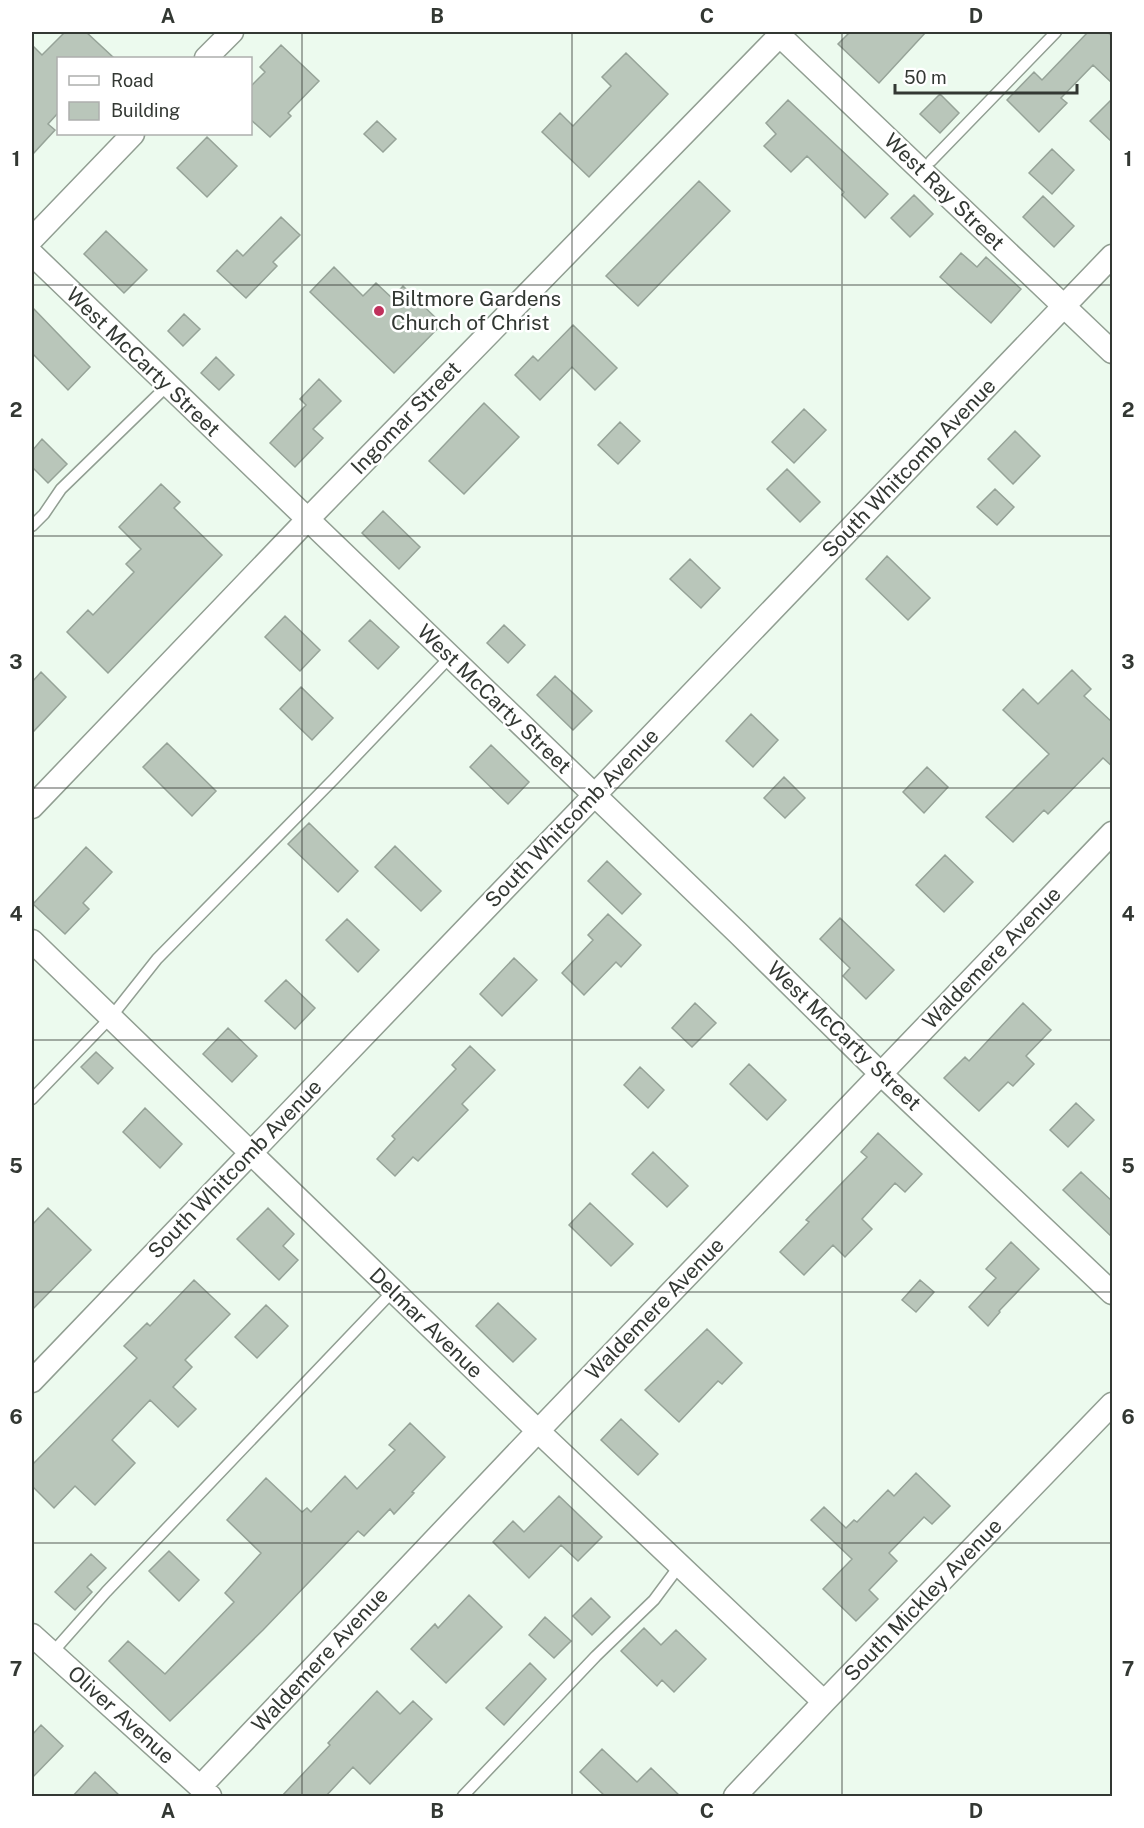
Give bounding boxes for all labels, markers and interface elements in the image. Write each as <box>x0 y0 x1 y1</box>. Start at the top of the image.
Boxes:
text: A <box>161 4 175 28</box>
text: B <box>430 4 444 28</box>
text: C <box>700 4 714 28</box>
text: D <box>969 4 983 28</box>
legend <box>57 57 252 135</box>
scale bar <box>895 57 1076 95</box>
text: 50 m <box>904 67 947 88</box>
text: Road <box>111 70 154 91</box>
text: Building <box>111 100 180 121</box>
street label: West Ray Street <box>879 128 1010 255</box>
text: 1 <box>12 147 20 171</box>
text: 1 <box>1124 147 1132 171</box>
street label: West McCarty Street <box>61 282 225 441</box>
place label: Biltmore Gardens Church of Christ <box>391 286 561 335</box>
marker: Biltmore Gardens Church of Christ <box>372 304 386 318</box>
street label: Ingomar Street <box>346 356 466 479</box>
street label: South Whitcomb Avenue <box>817 373 1001 562</box>
text: 2 <box>10 398 22 422</box>
text: 2 <box>1122 398 1134 422</box>
street label: West McCarty Street <box>412 619 576 778</box>
text: 3 <box>9 650 23 674</box>
text: 3 <box>1121 650 1135 674</box>
street label: South Whitcomb Avenue <box>480 723 664 912</box>
street label: Waldemere Avenue <box>917 881 1066 1034</box>
text: 4 <box>9 902 23 926</box>
text: 4 <box>1121 902 1135 926</box>
street label: West McCarty Street <box>762 956 926 1115</box>
street label: South Whitcomb Avenue <box>143 1074 327 1263</box>
text: 5 <box>9 1154 23 1178</box>
text: 5 <box>1121 1154 1135 1178</box>
street label: Waldemere Avenue <box>580 1232 729 1385</box>
street label: Delmar Avenue <box>364 1262 488 1383</box>
text: 6 <box>9 1405 23 1429</box>
text: 6 <box>1121 1405 1135 1429</box>
street label: South Mickley Avenue <box>839 1513 1007 1686</box>
street label: Waldemere Avenue <box>246 1582 393 1737</box>
text: 7 <box>10 1657 22 1681</box>
text: 7 <box>1122 1657 1134 1681</box>
street label: Oliver Avenue <box>63 1660 180 1769</box>
text: A <box>161 1799 175 1823</box>
text: B <box>430 1799 444 1823</box>
text: C <box>700 1799 714 1823</box>
text: D <box>969 1799 983 1823</box>

